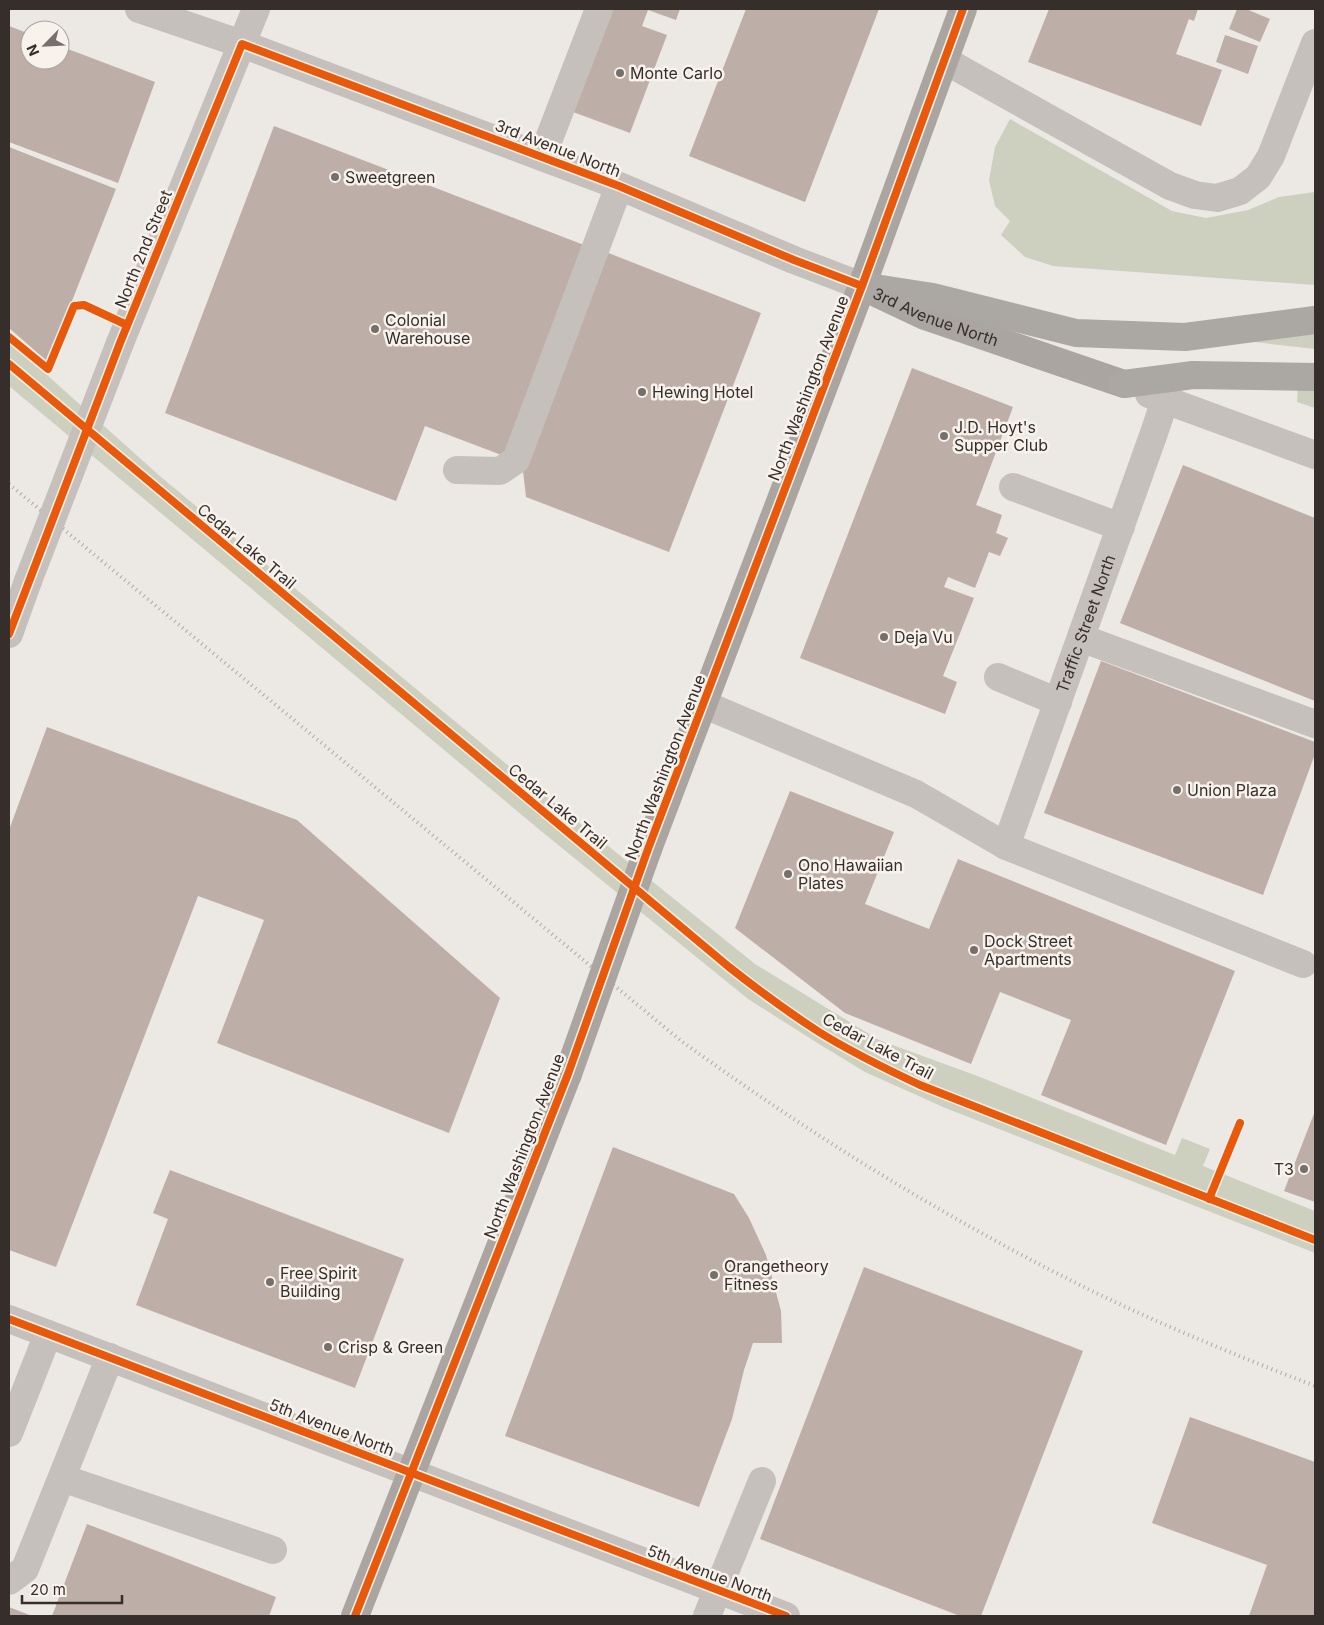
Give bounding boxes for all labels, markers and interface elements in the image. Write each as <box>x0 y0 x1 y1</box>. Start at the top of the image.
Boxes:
north arrow <box>20 20 70 70</box>
text: N <box>23 42 43 59</box>
place label: Monte Carlo <box>630 63 723 83</box>
marker: Monte Carlo <box>614 67 626 79</box>
street label: 3rd Avenue North <box>492 115 624 181</box>
place label: Sweetgreen <box>345 167 435 187</box>
marker: Sweetgreen <box>329 171 341 183</box>
street label: North 2nd Street <box>110 187 176 311</box>
street label: 3rd Avenue North <box>870 283 1001 350</box>
street label: North Washington Avenue <box>763 292 853 484</box>
place label: Colonial Warehouse <box>385 310 470 348</box>
marker: Colonial Warehouse <box>369 323 381 335</box>
place label: Hewing Hotel <box>652 382 753 402</box>
marker: Hewing Hotel <box>636 386 648 398</box>
place label: J.D. Hoyt's Supper Club <box>954 417 1048 455</box>
marker: J.D. Hoyt's Supper Club <box>938 430 950 442</box>
street label: Cedar Lake Trail <box>194 499 300 593</box>
street label: Traffic Street North <box>1052 552 1120 696</box>
place label: Deja Vu <box>894 627 953 647</box>
marker: Deja Vu <box>878 631 890 643</box>
street label: North Washington Avenue <box>620 671 710 863</box>
street label: Cedar Lake Trail <box>505 759 611 853</box>
place label: Union Plaza <box>1187 780 1277 800</box>
marker: Union Plaza <box>1171 784 1183 796</box>
place label: Ono Hawaiian Plates <box>798 855 903 893</box>
marker: Ono Hawaiian Plates <box>782 868 794 880</box>
place label: Dock Street Apartments <box>984 931 1073 969</box>
marker: Dock Street Apartments <box>968 944 980 956</box>
street label: Cedar Lake Trail <box>819 1008 937 1084</box>
street label: North Washington Avenue <box>479 1050 569 1242</box>
place label: T3 <box>1274 1159 1294 1179</box>
marker: T3 <box>1298 1163 1310 1175</box>
place label: Orangetheory Fitness <box>724 1256 829 1294</box>
place label: Free Spirit Building <box>280 1263 357 1301</box>
marker: Orangetheory Fitness <box>708 1269 720 1281</box>
marker: Free Spirit Building <box>264 1276 276 1288</box>
place label: Crisp & Green <box>338 1337 443 1357</box>
marker: Crisp & Green <box>322 1341 334 1353</box>
street label: 5th Avenue North <box>267 1394 397 1460</box>
street label: 5th Avenue North <box>645 1540 775 1606</box>
scale bar <box>22 1572 122 1604</box>
text: 20 m <box>30 1580 66 1599</box>

